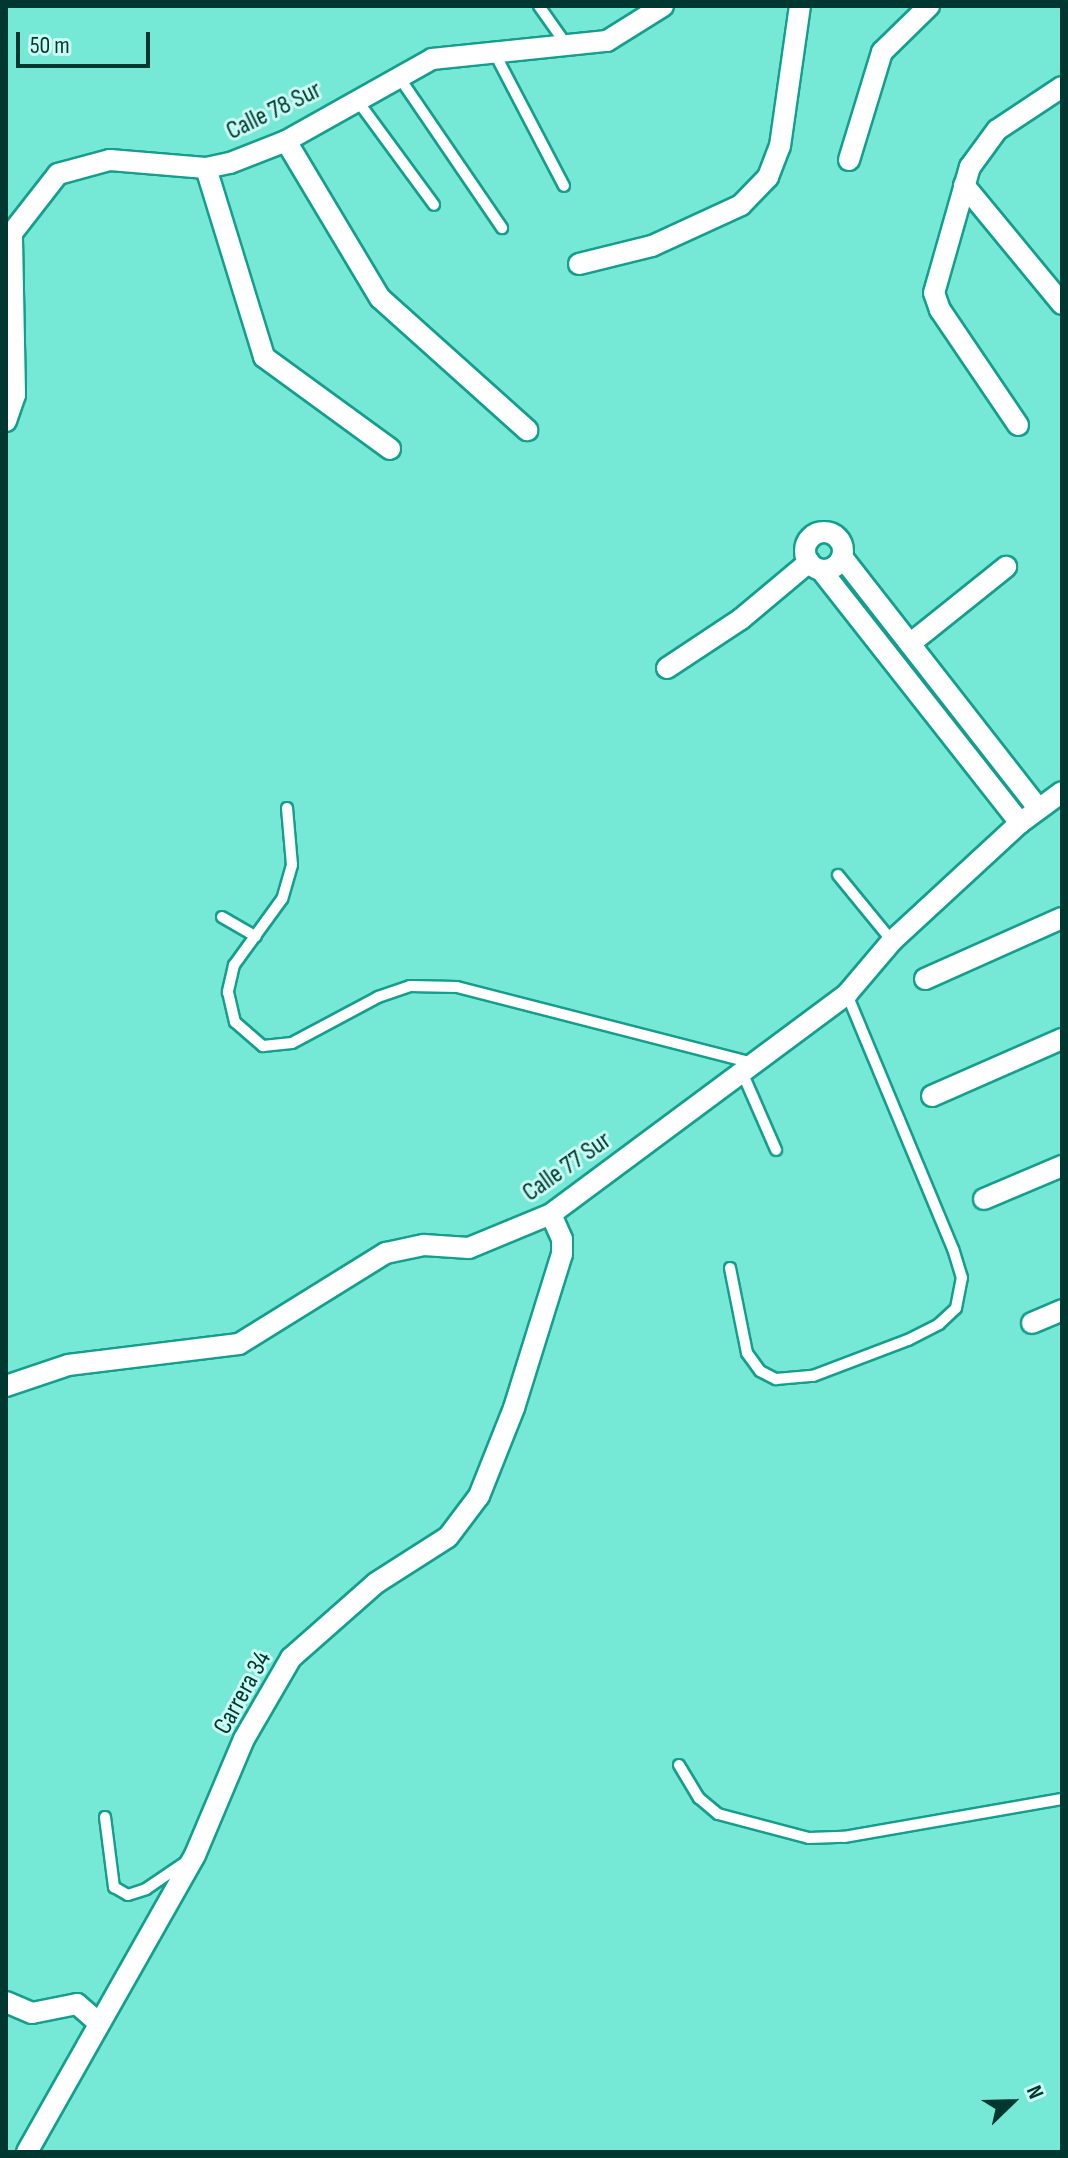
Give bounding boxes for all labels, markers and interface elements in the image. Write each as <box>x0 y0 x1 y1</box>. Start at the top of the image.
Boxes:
scale bar <box>20 16 154 66</box>
text: 50 m <box>30 31 70 60</box>
street label: Calle 78 Sur <box>221 75 327 147</box>
street label: Calle 77 Sur <box>517 1125 617 1209</box>
street label: Carrera 34 <box>208 1646 278 1740</box>
north arrow <box>972 2062 1052 2142</box>
text: N <box>1020 2082 1049 2103</box>

